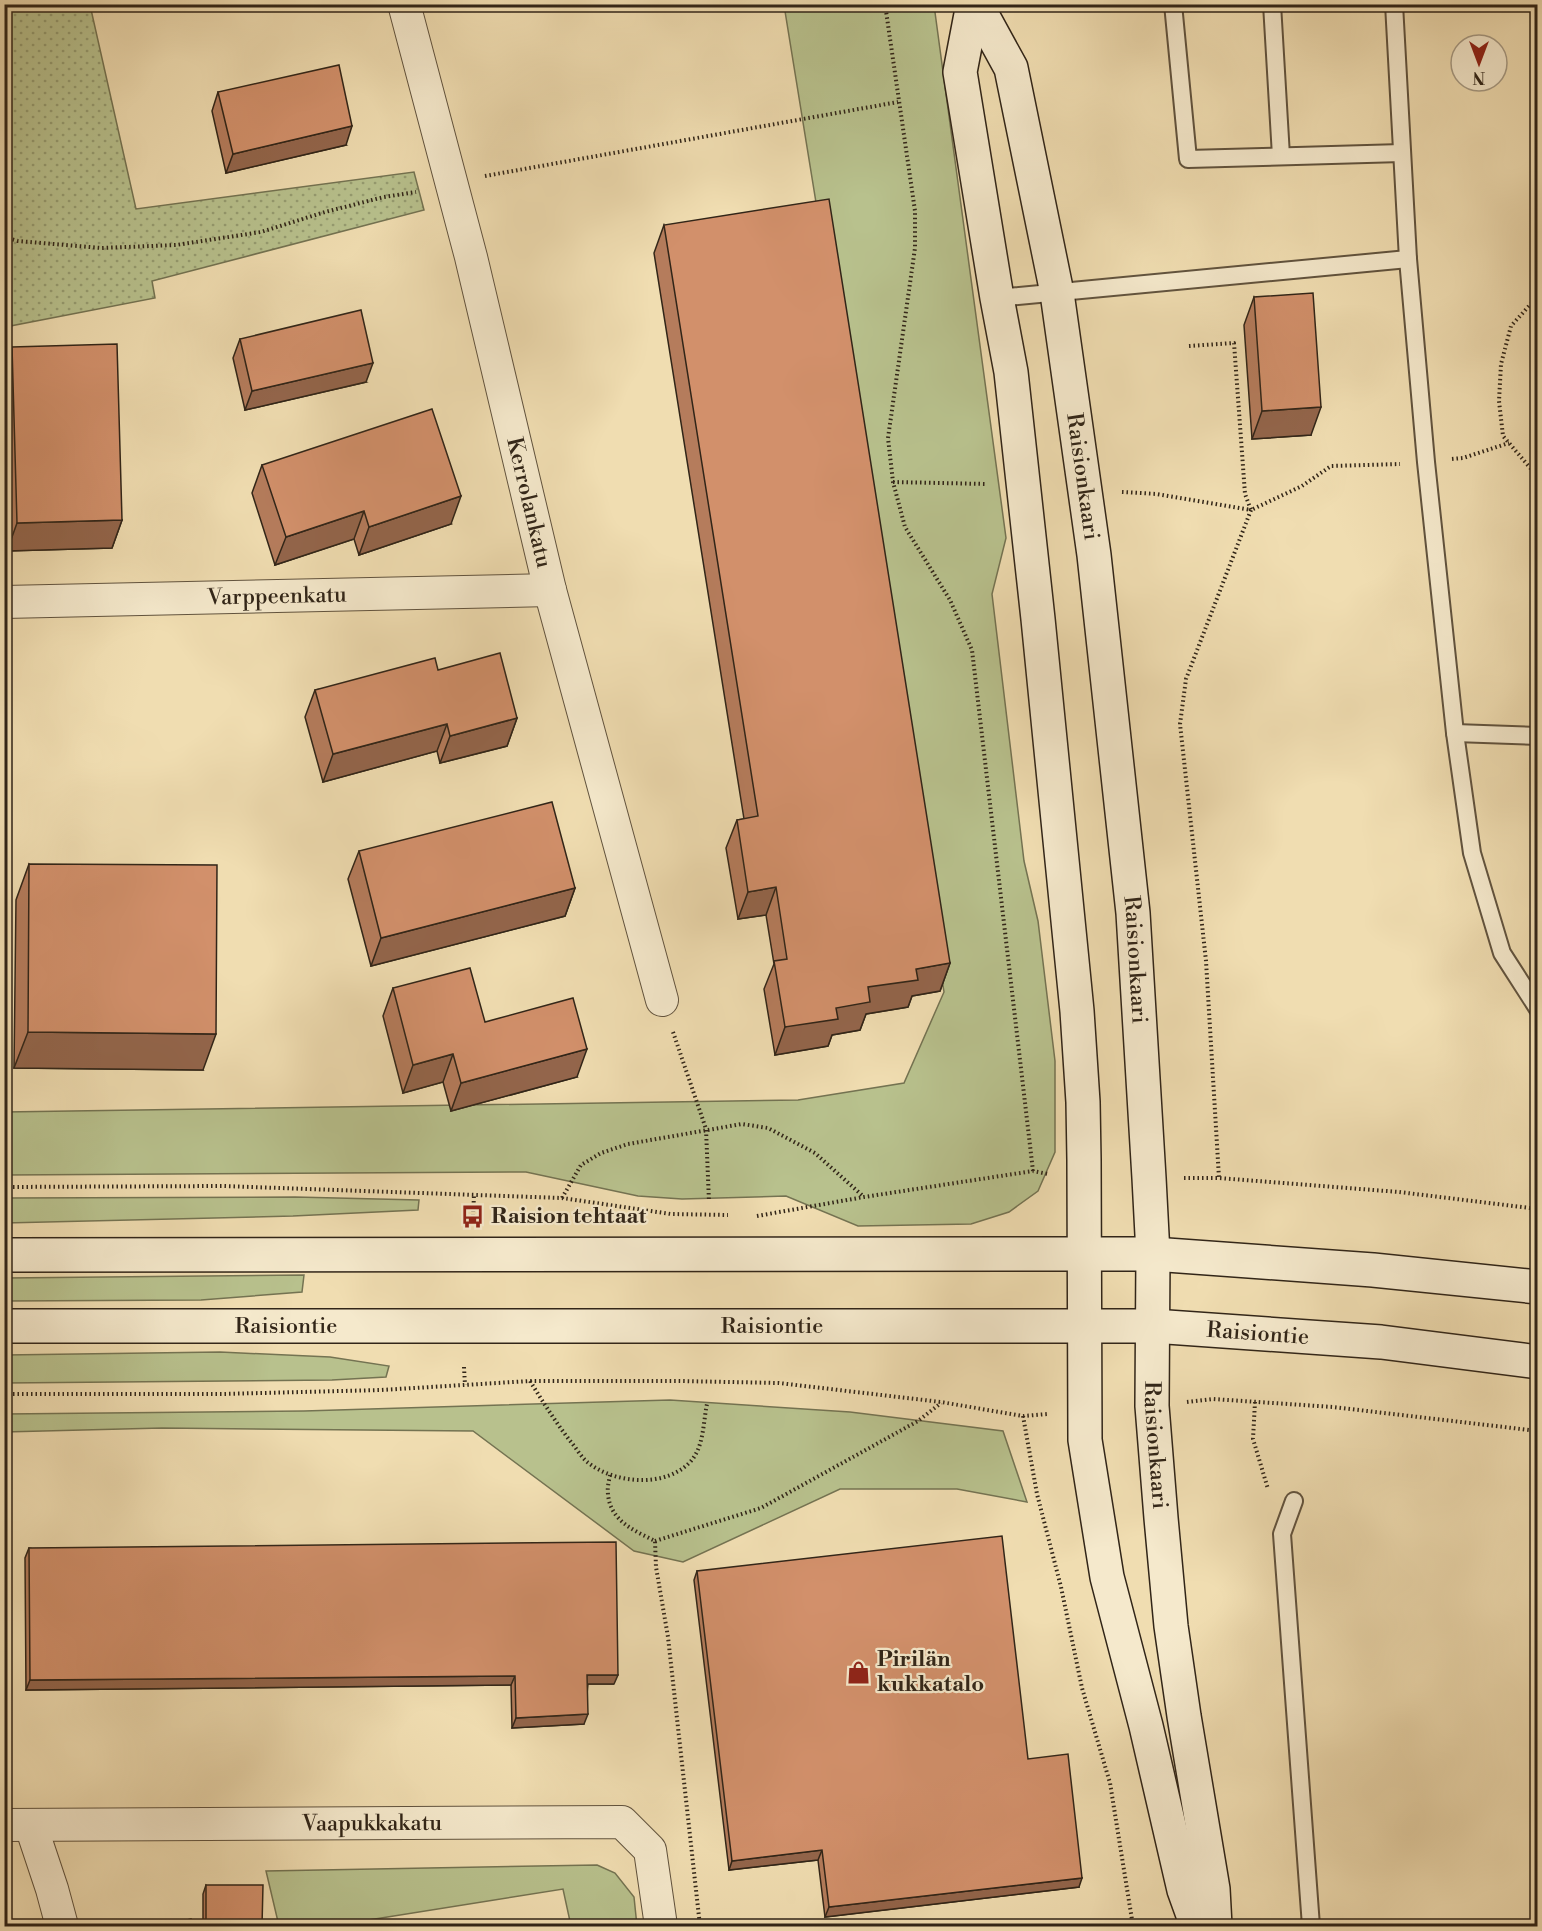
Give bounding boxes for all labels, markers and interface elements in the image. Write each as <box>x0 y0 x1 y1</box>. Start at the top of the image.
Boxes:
north arrow <box>1449 33 1509 93</box>
text: N <box>1472 67 1485 87</box>
street label: Raisionkaari <box>1061 411 1105 542</box>
street label: Kerrolankatu <box>501 435 558 571</box>
street label: Varppeenkatu <box>206 581 347 611</box>
street label: Raisionkaari <box>1118 894 1153 1024</box>
bus stop icon: Raision tehtaat <box>460 1203 486 1229</box>
place label: Raision tehtaat <box>491 1203 647 1230</box>
street label: Raisiontie <box>235 1313 337 1340</box>
street label: Raisiontie <box>721 1313 823 1340</box>
street label: Raisiontie <box>1206 1316 1310 1350</box>
street label: Raisionkaari <box>1138 1381 1174 1510</box>
place label: Pirilän kukkatalo <box>877 1646 984 1698</box>
shop icon: Pirilän kukkatalo <box>846 1659 872 1685</box>
street label: Vaapukkakatu <box>301 1809 442 1837</box>

